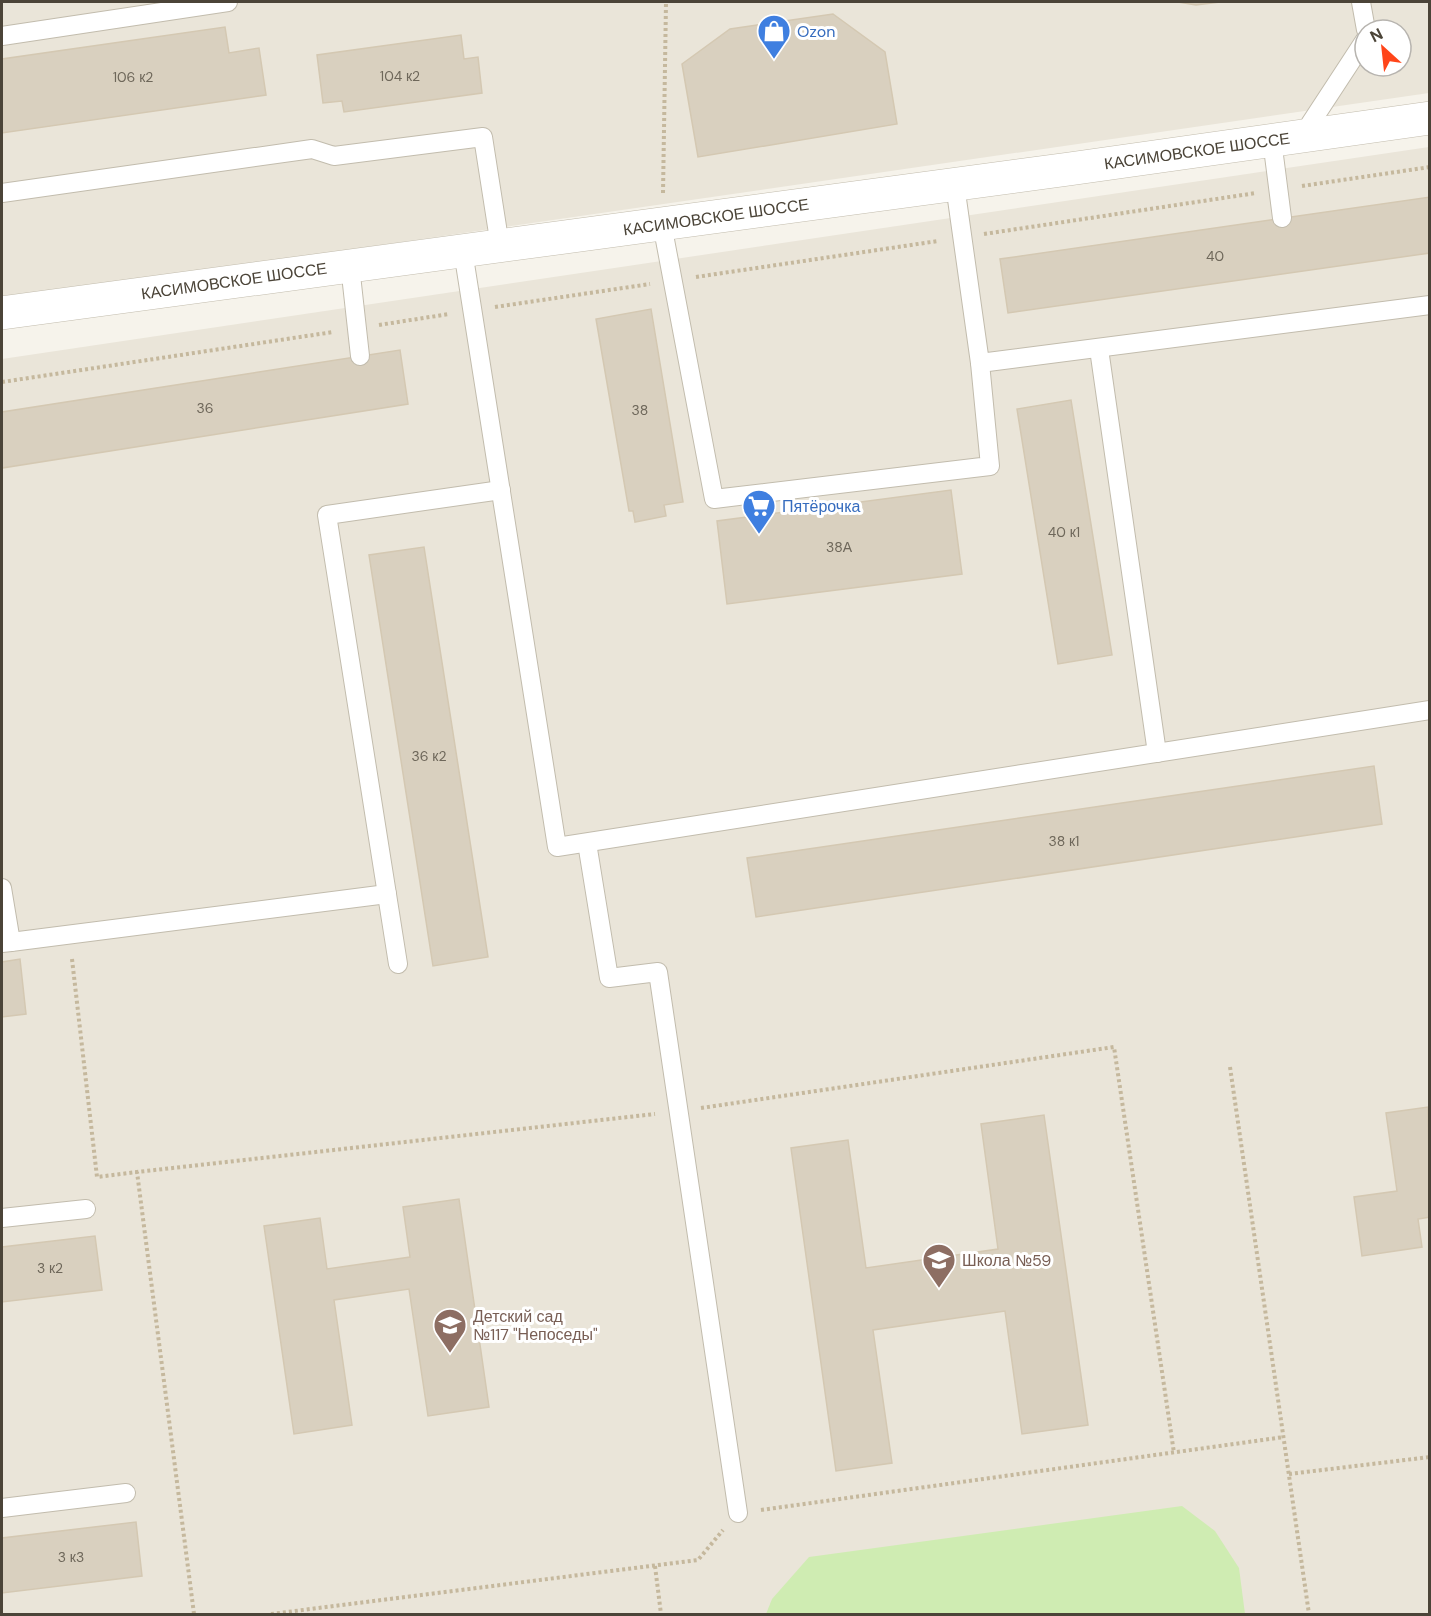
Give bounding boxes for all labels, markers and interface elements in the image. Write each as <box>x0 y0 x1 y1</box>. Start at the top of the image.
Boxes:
shop icon: Ozon <box>756 13 792 60</box>
north arrow <box>1353 18 1413 78</box>
place label: Ozon <box>797 21 835 42</box>
text: N <box>1366 23 1386 47</box>
house number: 104 к2 <box>380 67 420 85</box>
house number: 106 к2 <box>113 68 153 86</box>
street label: КАСИМОВСКОЕ ШОССЕ <box>1103 128 1291 174</box>
street label: КАСИМОВСКОЕ ШОССЕ <box>622 194 810 240</box>
house number: 40 <box>1206 247 1224 265</box>
street label: КАСИМОВСКОЕ ШОССЕ <box>140 258 328 304</box>
house number: 36 <box>196 399 214 417</box>
house number: 38 <box>632 401 648 419</box>
supermarket icon: Пятёрочка <box>741 488 777 535</box>
place label: Пятёрочка <box>782 496 861 517</box>
house number: 40 к1 <box>1048 523 1080 541</box>
house number: 38А <box>826 538 853 556</box>
house number: 36 к2 <box>412 747 446 765</box>
house number: 38 к1 <box>1048 832 1080 850</box>
school or university icon: Школа №59 <box>921 1242 957 1289</box>
place label: Школа №59 <box>962 1250 1051 1271</box>
house number: 3 к2 <box>37 1259 63 1277</box>
place label: Детский сад №117 "Непоседы" <box>473 1306 598 1345</box>
school or university icon: Детский сад №117 "Непоседы" <box>432 1307 468 1354</box>
house number: 3 к3 <box>58 1548 84 1566</box>

